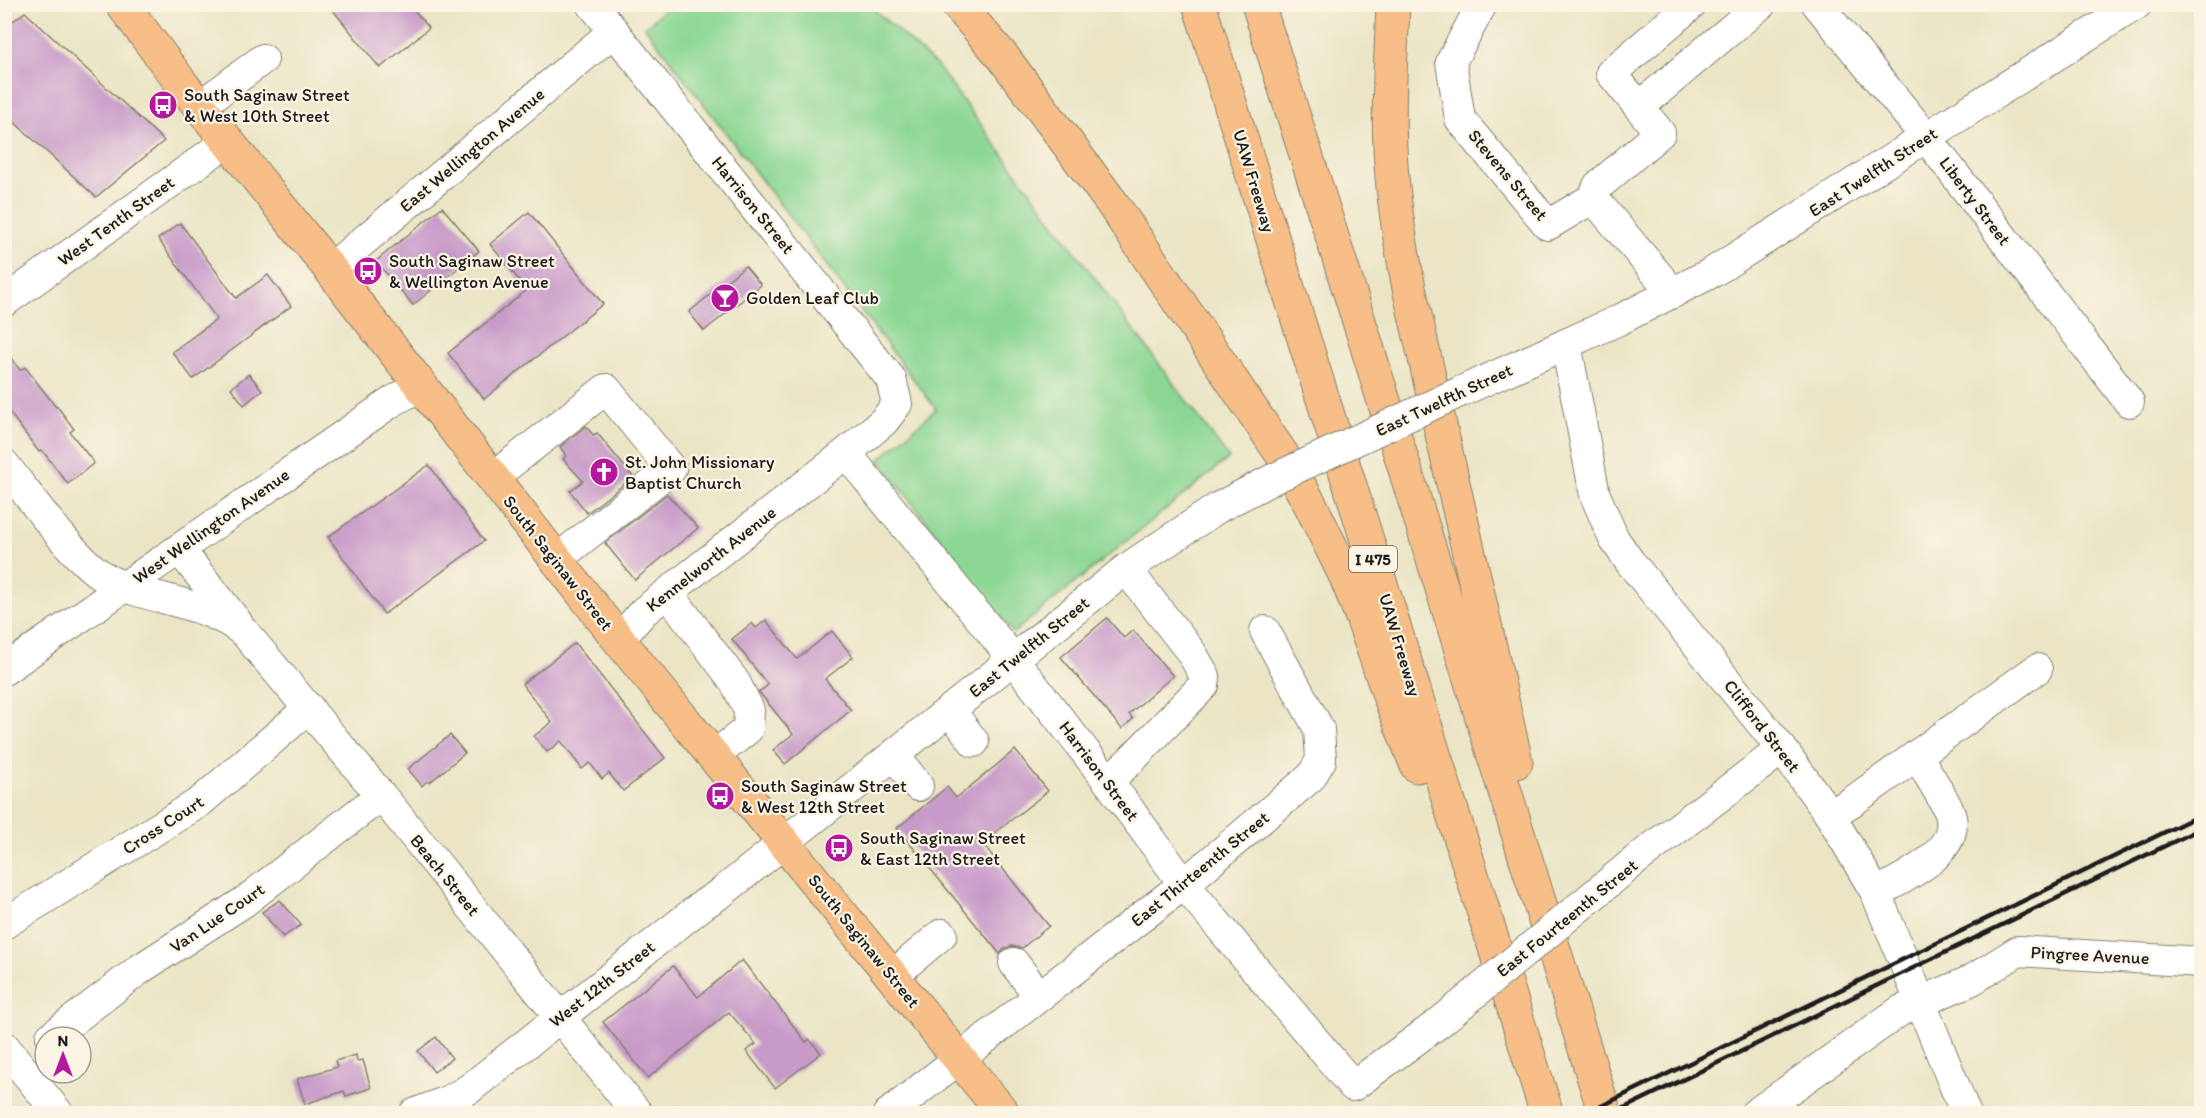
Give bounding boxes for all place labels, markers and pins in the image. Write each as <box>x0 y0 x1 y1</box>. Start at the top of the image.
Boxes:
place label: South Saginaw Street & West 10th Street <box>184 84 350 127</box>
bus stop icon: South Saginaw Street & West 10th Street <box>147 89 179 121</box>
place label: South Saginaw Street & Wellington Avenue <box>389 250 555 293</box>
bus stop icon: South Saginaw Street & Wellington Avenue <box>352 255 384 287</box>
bar icon: Golden Leaf Club <box>709 282 741 314</box>
place label: Golden Leaf Club <box>746 287 879 309</box>
place label: St. John Missionary Baptist Church <box>625 451 775 494</box>
church icon: St. John Missionary Baptist Church <box>588 456 620 488</box>
place label: South Saginaw Street & West 12th Street <box>741 775 907 818</box>
bus stop icon: South Saginaw Street & West 12th Street <box>704 780 736 812</box>
place label: South Saginaw Street & East 12th Street <box>860 827 1026 870</box>
bus stop icon: South Saginaw Street & East 12th Street <box>823 832 855 864</box>

